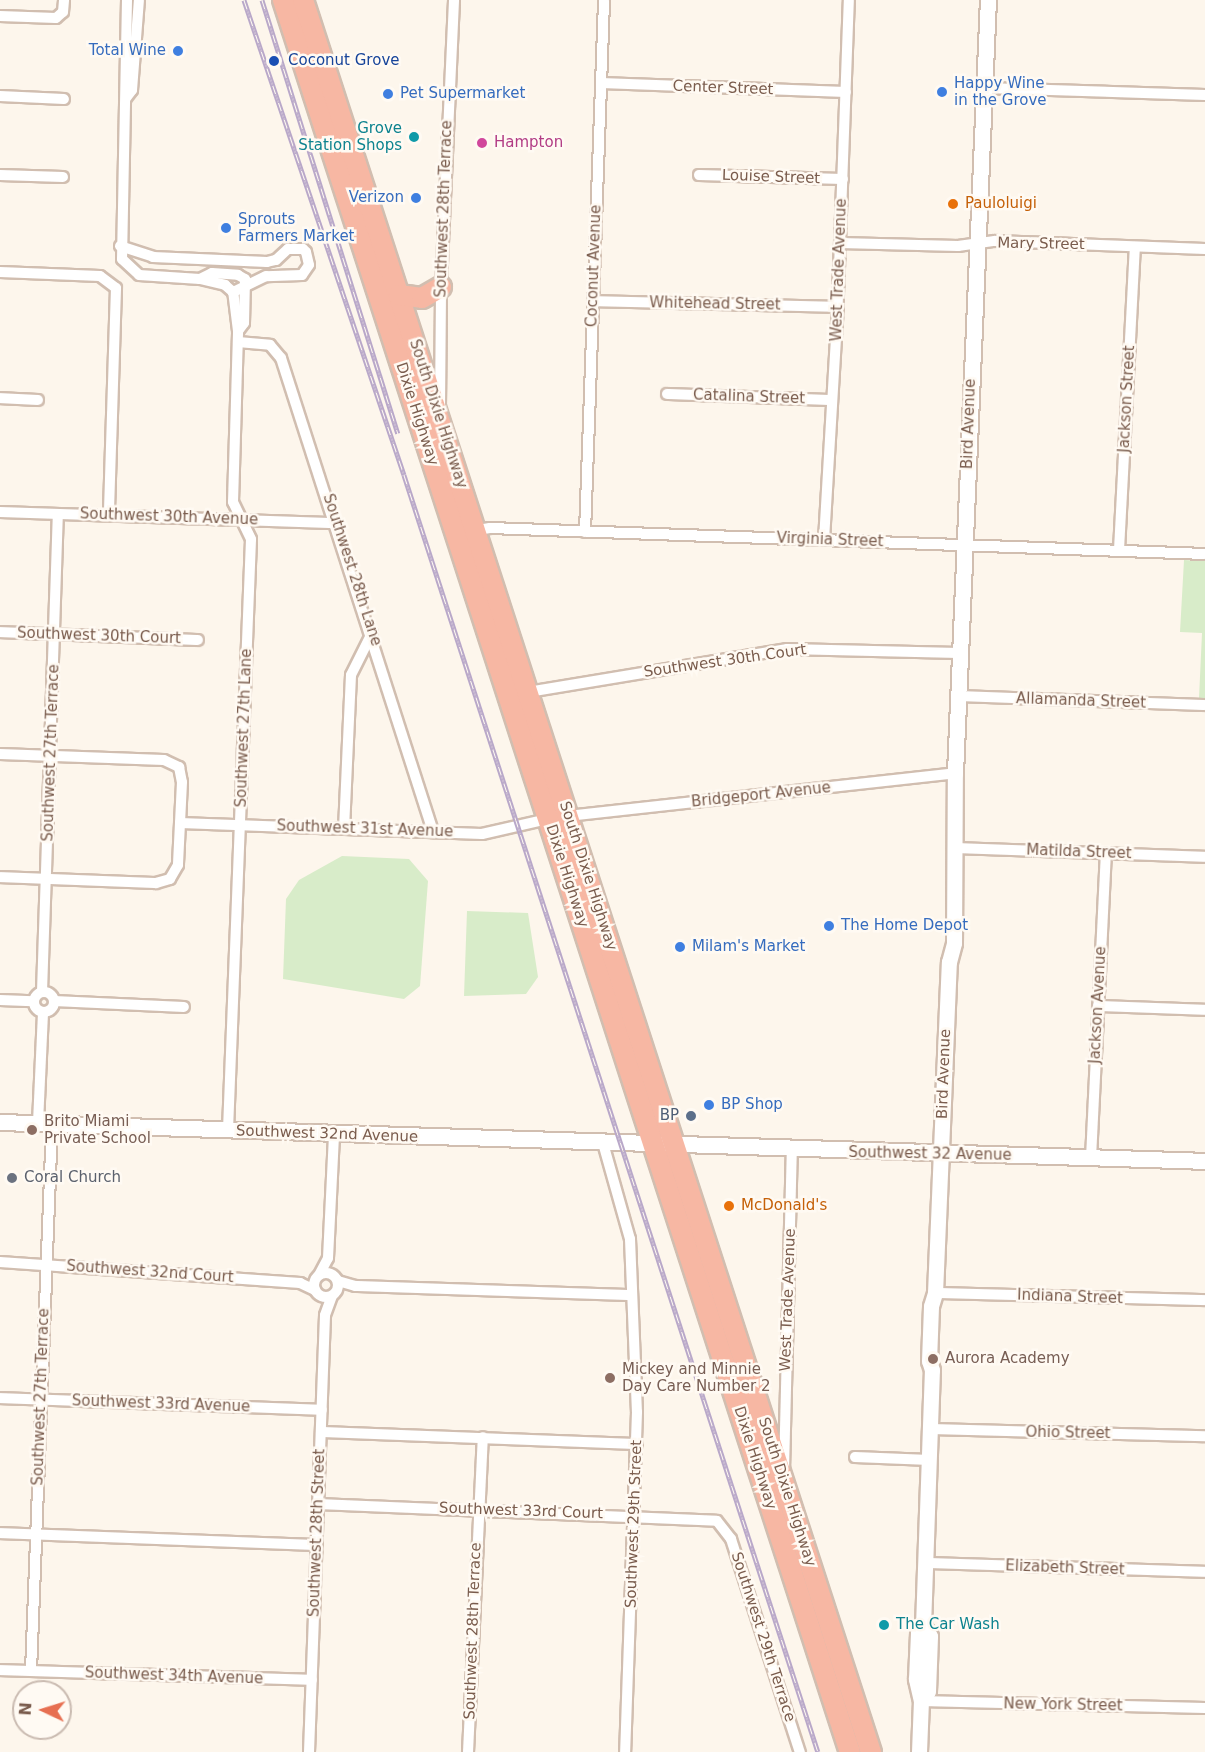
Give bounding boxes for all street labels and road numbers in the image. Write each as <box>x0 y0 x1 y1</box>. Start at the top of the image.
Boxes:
street label: Center Street <box>672 77 774 99</box>
street label: Southwest 28th Terrace <box>432 120 456 298</box>
street label: Louise Street <box>722 166 820 188</box>
street label: West Trade Avenue <box>828 198 850 342</box>
street label: Coconut Avenue <box>583 204 605 328</box>
street label: Mary Street <box>997 234 1085 254</box>
street label: Whitehead Street <box>649 294 781 314</box>
street label: South Dixie Highway <box>405 337 471 491</box>
street label: Jackson Street <box>1115 345 1139 453</box>
street label: Dixie Highway <box>392 360 442 468</box>
street label: Bird Avenue <box>958 379 980 469</box>
street label: Catalina Street <box>693 386 805 408</box>
street label: Southwest 28th Lane <box>319 492 385 648</box>
street label: Southwest 30th Avenue <box>79 505 259 529</box>
street label: Virginia Street <box>776 529 884 551</box>
street label: Southwest 30th Court <box>17 624 181 648</box>
street label: Southwest 30th Court <box>643 641 807 681</box>
street label: Southwest 27th Lane <box>232 648 256 808</box>
street label: Southwest 27th Terrace <box>39 664 63 842</box>
street label: Allamanda Street <box>1016 690 1146 712</box>
street label: Bridgeport Avenue <box>690 779 832 811</box>
street label: South Dixie Highway <box>555 799 621 953</box>
street label: Southwest 31st Avenue <box>276 817 454 841</box>
street label: Dixie Highway <box>542 822 592 930</box>
street label: Matilda Street <box>1026 841 1132 863</box>
street label: Jackson Avenue <box>1086 946 1110 1064</box>
street label: Bird Avenue <box>933 1029 955 1119</box>
street label: Southwest 32nd Avenue <box>236 1122 418 1146</box>
street label: Southwest 32 Avenue <box>848 1144 1012 1164</box>
street label: West Trade Avenue <box>777 1228 799 1372</box>
street label: Southwest 32nd Court <box>66 1257 234 1287</box>
street label: Indiana Street <box>1017 1286 1123 1308</box>
street label: Southwest 27th Terrace <box>29 1308 53 1486</box>
street label: Southwest 33rd Avenue <box>71 1392 251 1416</box>
street label: Dixie Highway <box>730 1404 780 1512</box>
street label: South Dixie Highway <box>754 1415 820 1569</box>
street label: Ohio Street <box>1025 1423 1111 1443</box>
street label: Southwest 29th Street <box>622 1440 646 1608</box>
street label: Southwest 28th Street <box>305 1449 329 1617</box>
street label: Southwest 33rd Court <box>439 1499 603 1523</box>
street label: Southwest 28th Terrace <box>461 1542 485 1720</box>
street label: Southwest 29th Terrace <box>727 1550 799 1724</box>
street label: Elizabeth Street <box>1005 1557 1125 1579</box>
street label: Southwest 34th Avenue <box>84 1664 264 1688</box>
street label: New York Street <box>1003 1695 1123 1715</box>

